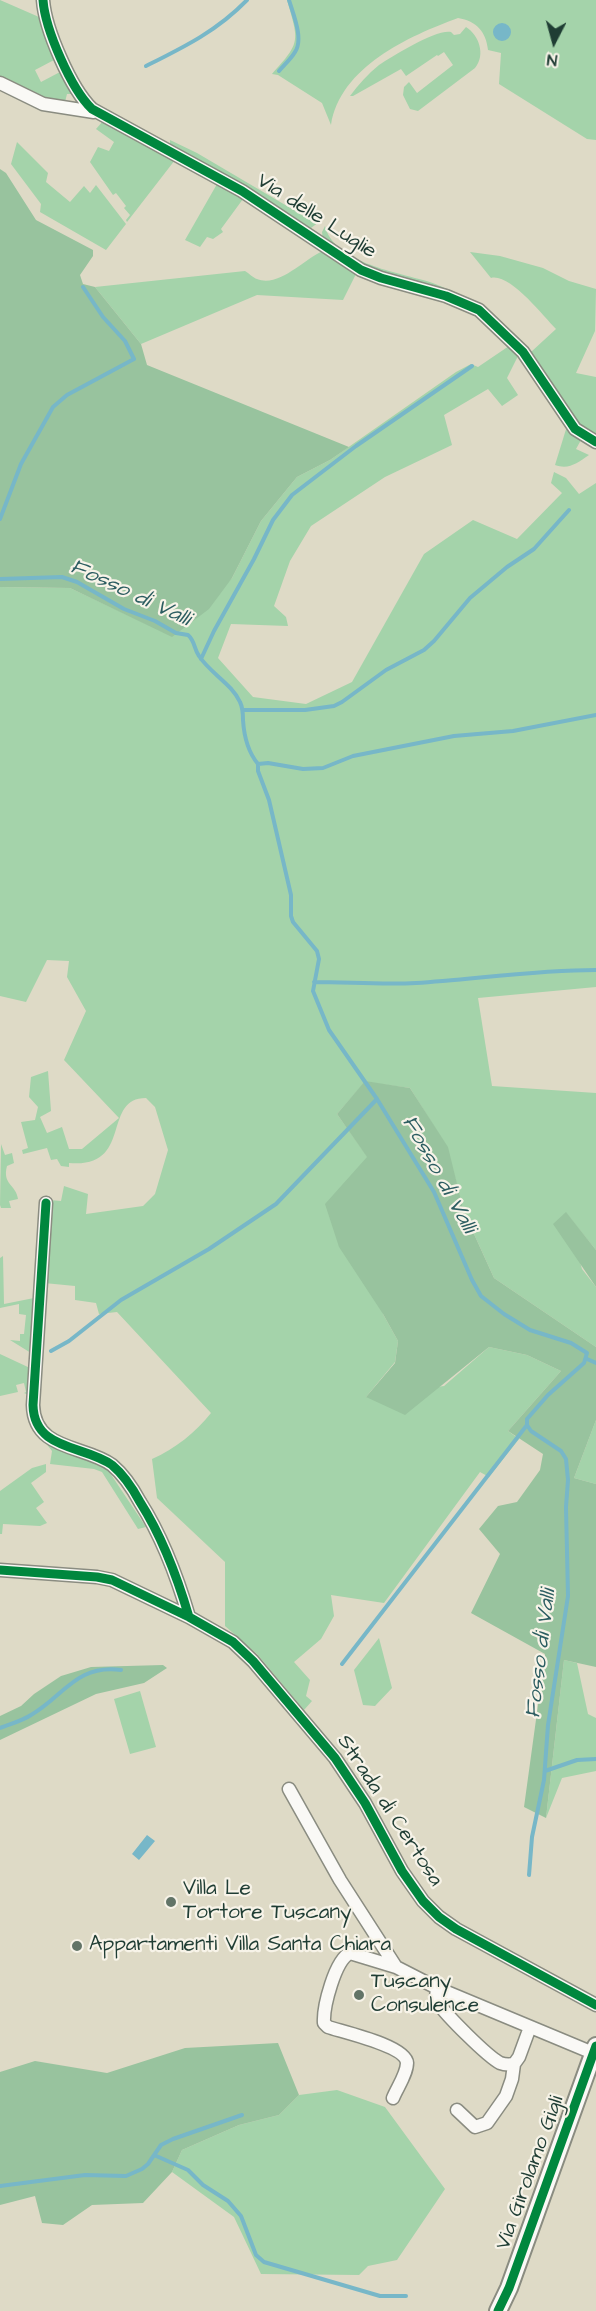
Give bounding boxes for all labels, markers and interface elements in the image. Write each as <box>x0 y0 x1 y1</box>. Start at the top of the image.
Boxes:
north arrow <box>524 12 584 72</box>
text: N <box>546 48 558 71</box>
street label: Via delle Luglie <box>251 169 381 265</box>
water label: Fosso di Valli <box>66 555 194 633</box>
water label: Fosso di Valli <box>395 1112 481 1238</box>
water label: Fosso di Valli <box>521 1588 563 1720</box>
street label: Strada di Certosa <box>331 1730 447 1892</box>
place label: Villa Le Tortore Tuscany <box>183 1877 351 1927</box>
marker: Villa Le Tortore Tuscany <box>164 1895 178 1909</box>
place label: Appartamenti Villa Santa Chiara <box>89 1933 391 1959</box>
marker: Appartamenti Villa Santa Chiara <box>70 1939 84 1953</box>
place label: Tuscany Consulence <box>371 1970 479 2020</box>
marker: Tuscany Consulence <box>352 1988 366 2002</box>
street label: Via Girolamo Gigli <box>491 2093 571 2253</box>

